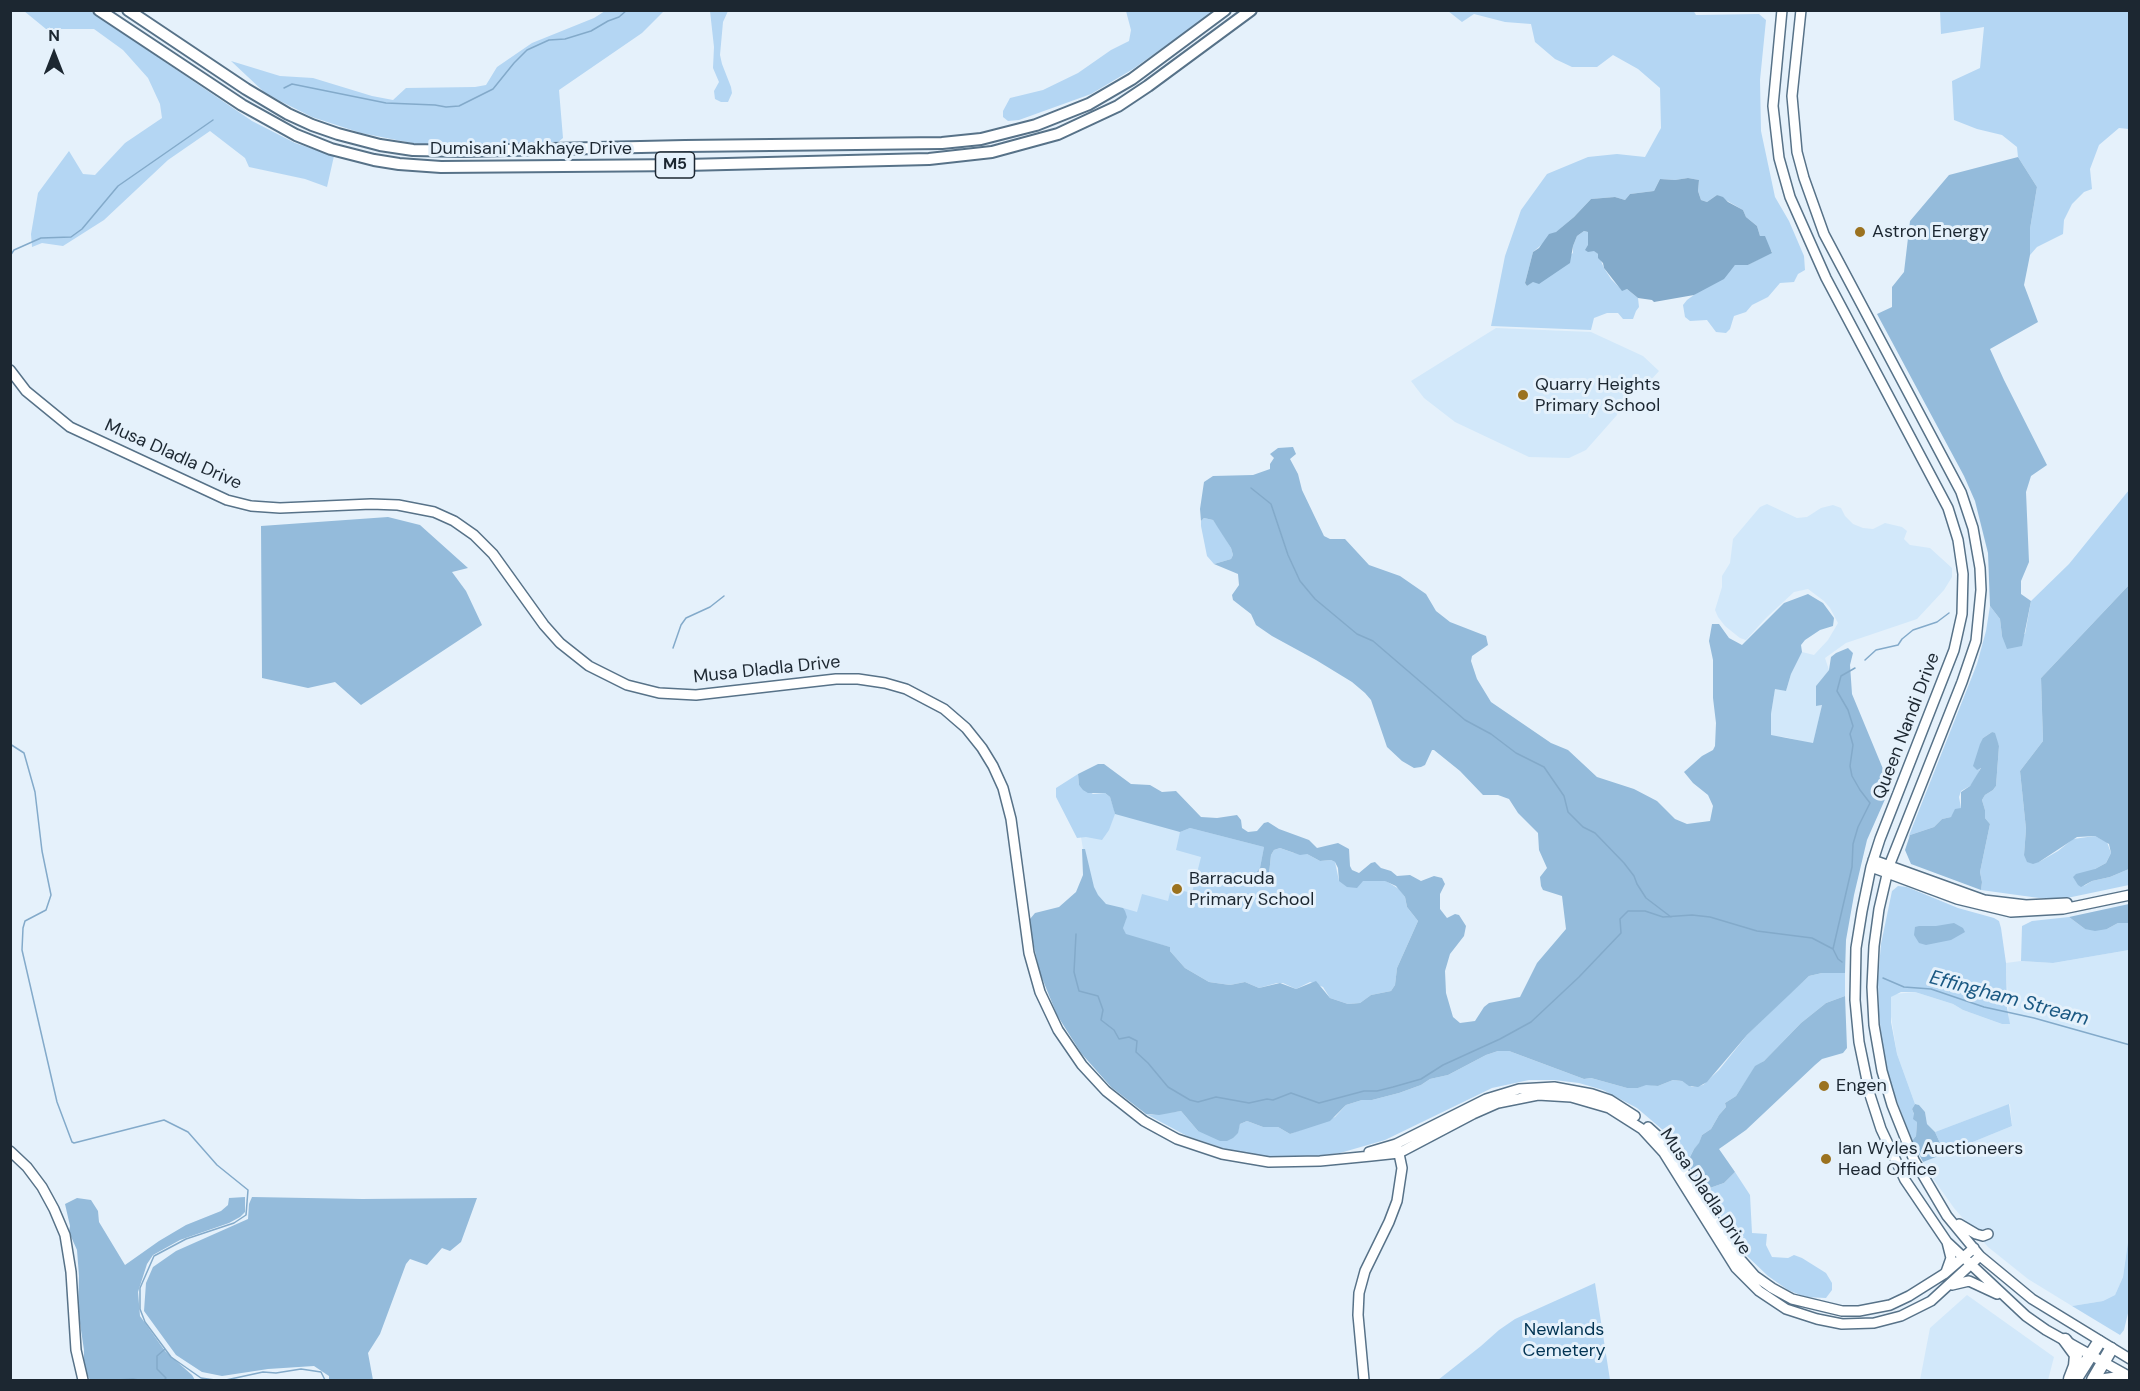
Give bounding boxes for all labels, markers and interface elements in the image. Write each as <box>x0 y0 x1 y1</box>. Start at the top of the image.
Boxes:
north arrow <box>24 24 84 84</box>
text: N <box>48 25 60 46</box>
street label: Dumisani Makhaye Drive <box>430 138 632 160</box>
road number: M5 <box>656 152 694 178</box>
place label: Astron Energy <box>1872 221 1989 243</box>
marker: Astron Energy <box>1853 225 1867 239</box>
place label: Quarry Heights Primary School <box>1535 374 1660 416</box>
marker: Quarry Heights Primary School <box>1516 388 1530 402</box>
street label: Musa Dladla Drive <box>101 415 245 495</box>
street label: Queen Nandi Drive <box>1869 650 1945 802</box>
street label: Musa Dladla Drive <box>692 652 842 688</box>
place label: Barracuda Primary School <box>1189 868 1314 910</box>
marker: Barracuda Primary School <box>1170 882 1184 896</box>
water label: Effingham Stream <box>1927 966 2091 1032</box>
place label: Engen <box>1836 1075 1887 1097</box>
marker: Engen <box>1817 1079 1831 1093</box>
street label: Musa Dladla Drive <box>1655 1125 1755 1259</box>
place label: Ian Wyles Auctioneers Head Office <box>1838 1138 2023 1180</box>
marker: Ian Wyles Auctioneers Head Office <box>1819 1152 1833 1166</box>
park label: Newlands Cemetery <box>1523 1319 1605 1362</box>

